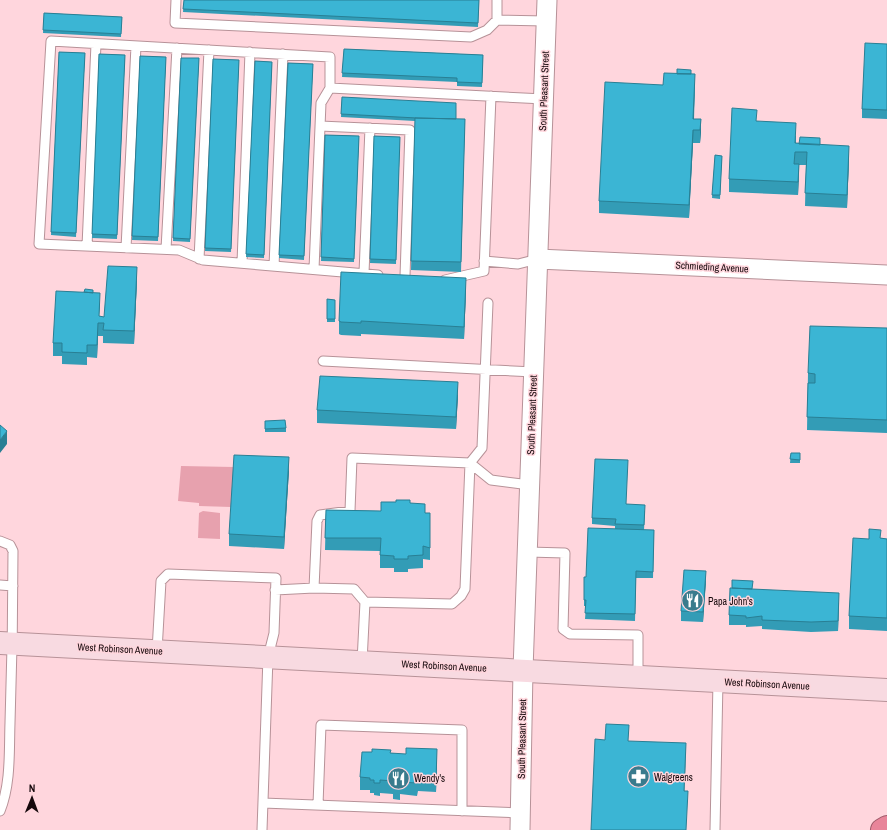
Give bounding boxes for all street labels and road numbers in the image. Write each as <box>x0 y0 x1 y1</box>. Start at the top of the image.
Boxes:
street label: South Pleasant Street <box>536 50 552 131</box>
street label: Schmieding Avenue <box>675 259 749 275</box>
street label: South Pleasant Street <box>524 374 540 455</box>
street label: West Robinson Avenue <box>77 640 163 658</box>
street label: West Robinson Avenue <box>401 657 487 675</box>
street label: West Robinson Avenue <box>724 675 810 693</box>
street label: South Pleasant Street <box>515 698 529 779</box>

